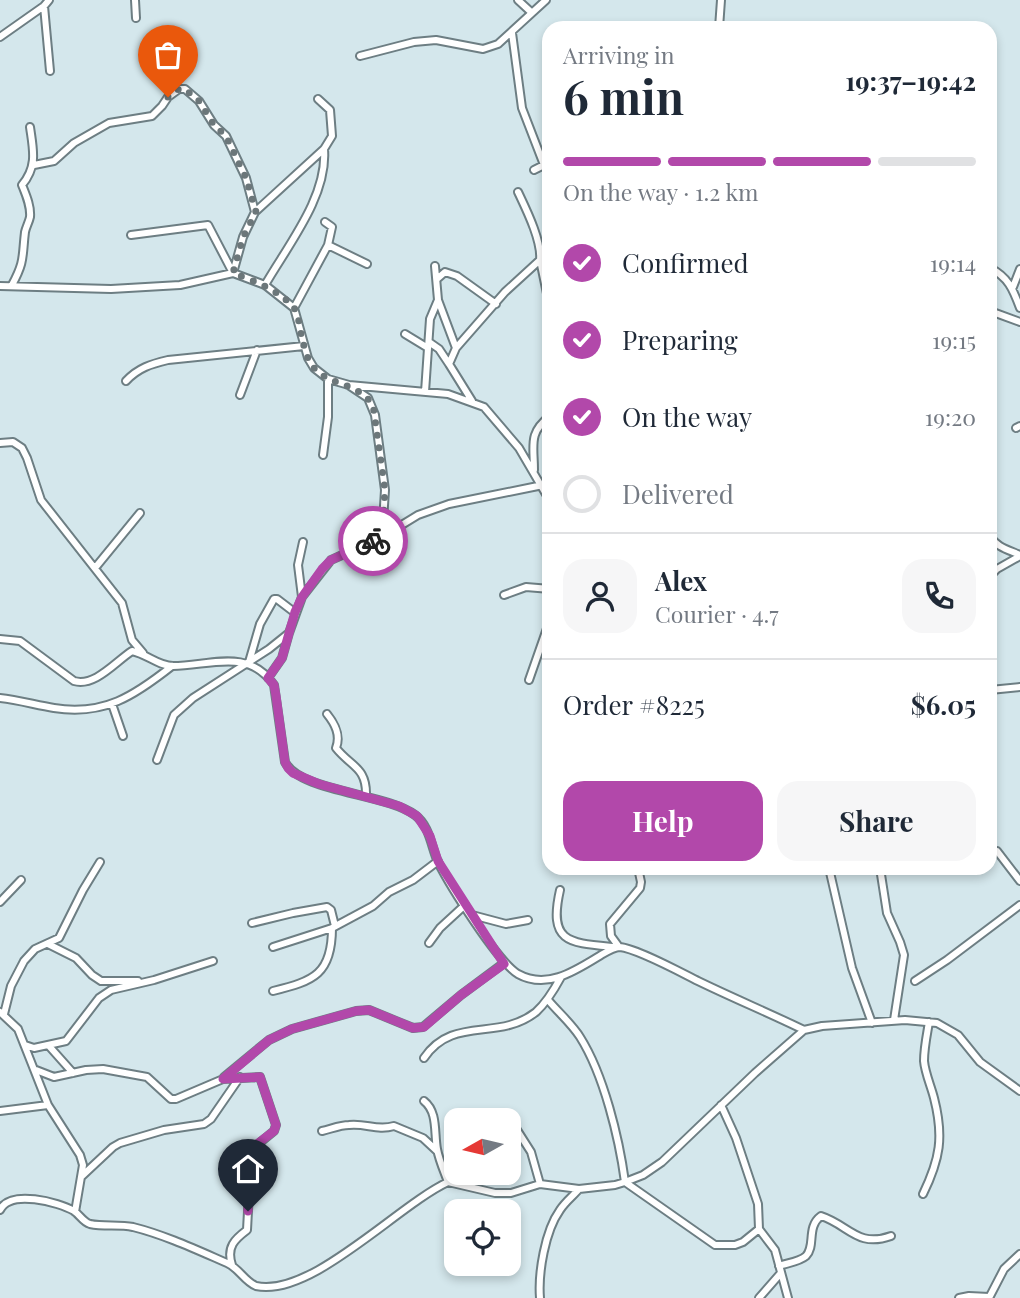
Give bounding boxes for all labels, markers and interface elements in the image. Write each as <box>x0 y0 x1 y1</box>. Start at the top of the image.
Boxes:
pin <box>138 25 198 97</box>
icon: bag <box>149 36 187 74</box>
text: Arriving in <box>563 39 675 70</box>
text: 19:37–19:42 <box>845 63 976 98</box>
text: 6 min <box>563 65 684 127</box>
text: On the way · 1.2 km <box>563 176 758 207</box>
icon: check <box>563 244 601 282</box>
text: Confirmed <box>622 245 749 280</box>
text: 19:14 <box>930 247 976 278</box>
icon: check <box>563 321 601 359</box>
text: Preparing <box>622 322 738 357</box>
text: 19:15 <box>932 324 976 355</box>
icon: check <box>563 398 601 436</box>
text: On the way <box>622 399 752 434</box>
text: 19:20 <box>925 401 976 432</box>
text: Delivered <box>622 476 734 511</box>
courier <box>338 506 408 576</box>
icon: bike <box>354 522 392 560</box>
button: person <box>563 559 637 633</box>
button: phone <box>902 559 976 633</box>
text: Alex <box>655 563 707 598</box>
text: Courier · 4.7 <box>655 598 779 629</box>
text: Order #8225 <box>563 687 705 722</box>
text: $6.05 <box>911 687 976 722</box>
button: Help <box>563 781 763 861</box>
button: Share <box>777 781 976 861</box>
north arrow <box>444 1108 522 1185</box>
map controls <box>444 1108 521 1276</box>
pin <box>218 1139 278 1211</box>
icon: home <box>229 1150 267 1188</box>
button: locate <box>444 1199 521 1276</box>

